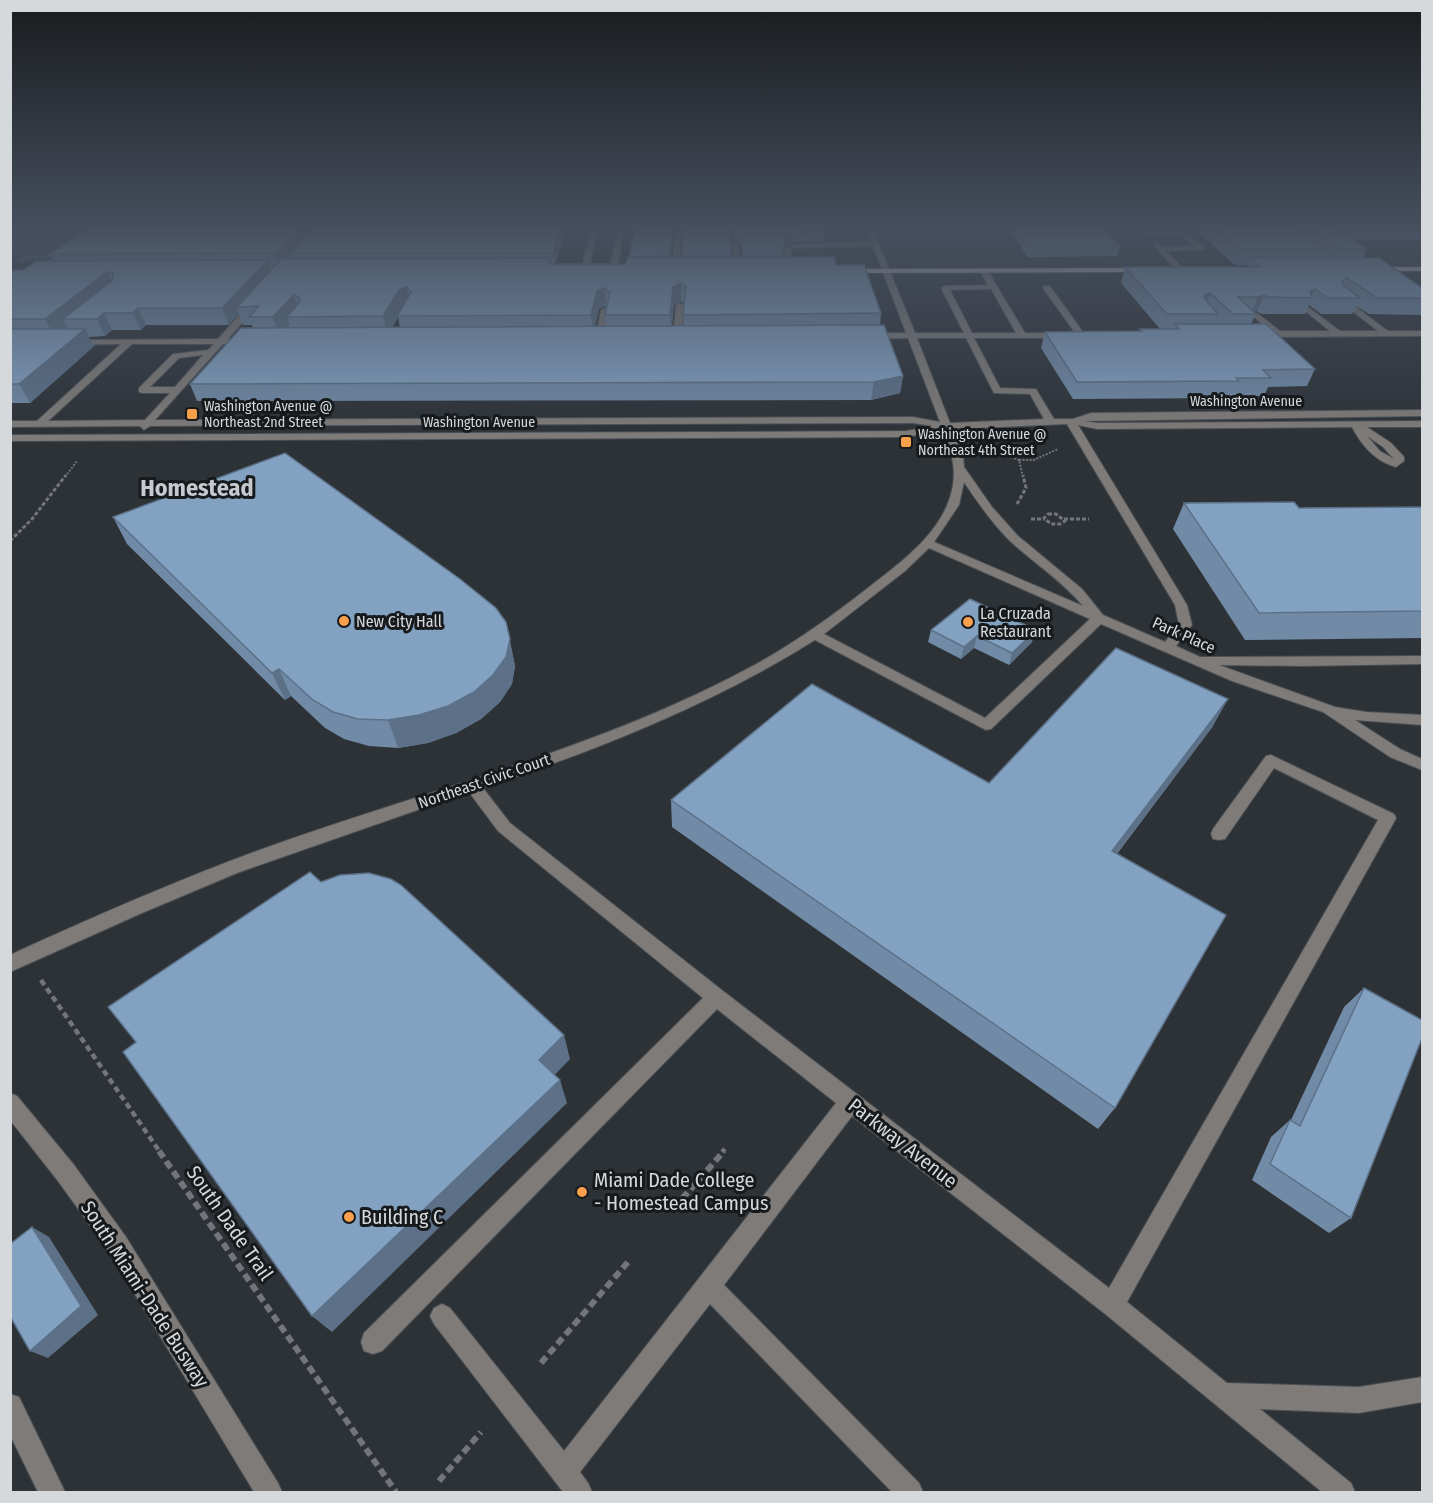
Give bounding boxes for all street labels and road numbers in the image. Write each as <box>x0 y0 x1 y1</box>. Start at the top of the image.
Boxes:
street label: Washington Avenue <box>1190 393 1302 410</box>
street label: Washington Avenue <box>423 414 535 431</box>
street label: Park Place <box>1150 613 1218 657</box>
street label: Northeast Civic Court <box>416 749 553 812</box>
street label: Parkway Avenue <box>844 1093 962 1193</box>
street label: South Dade Trail <box>182 1161 278 1285</box>
street label: South Miami-Dade Busway <box>76 1196 214 1392</box>

